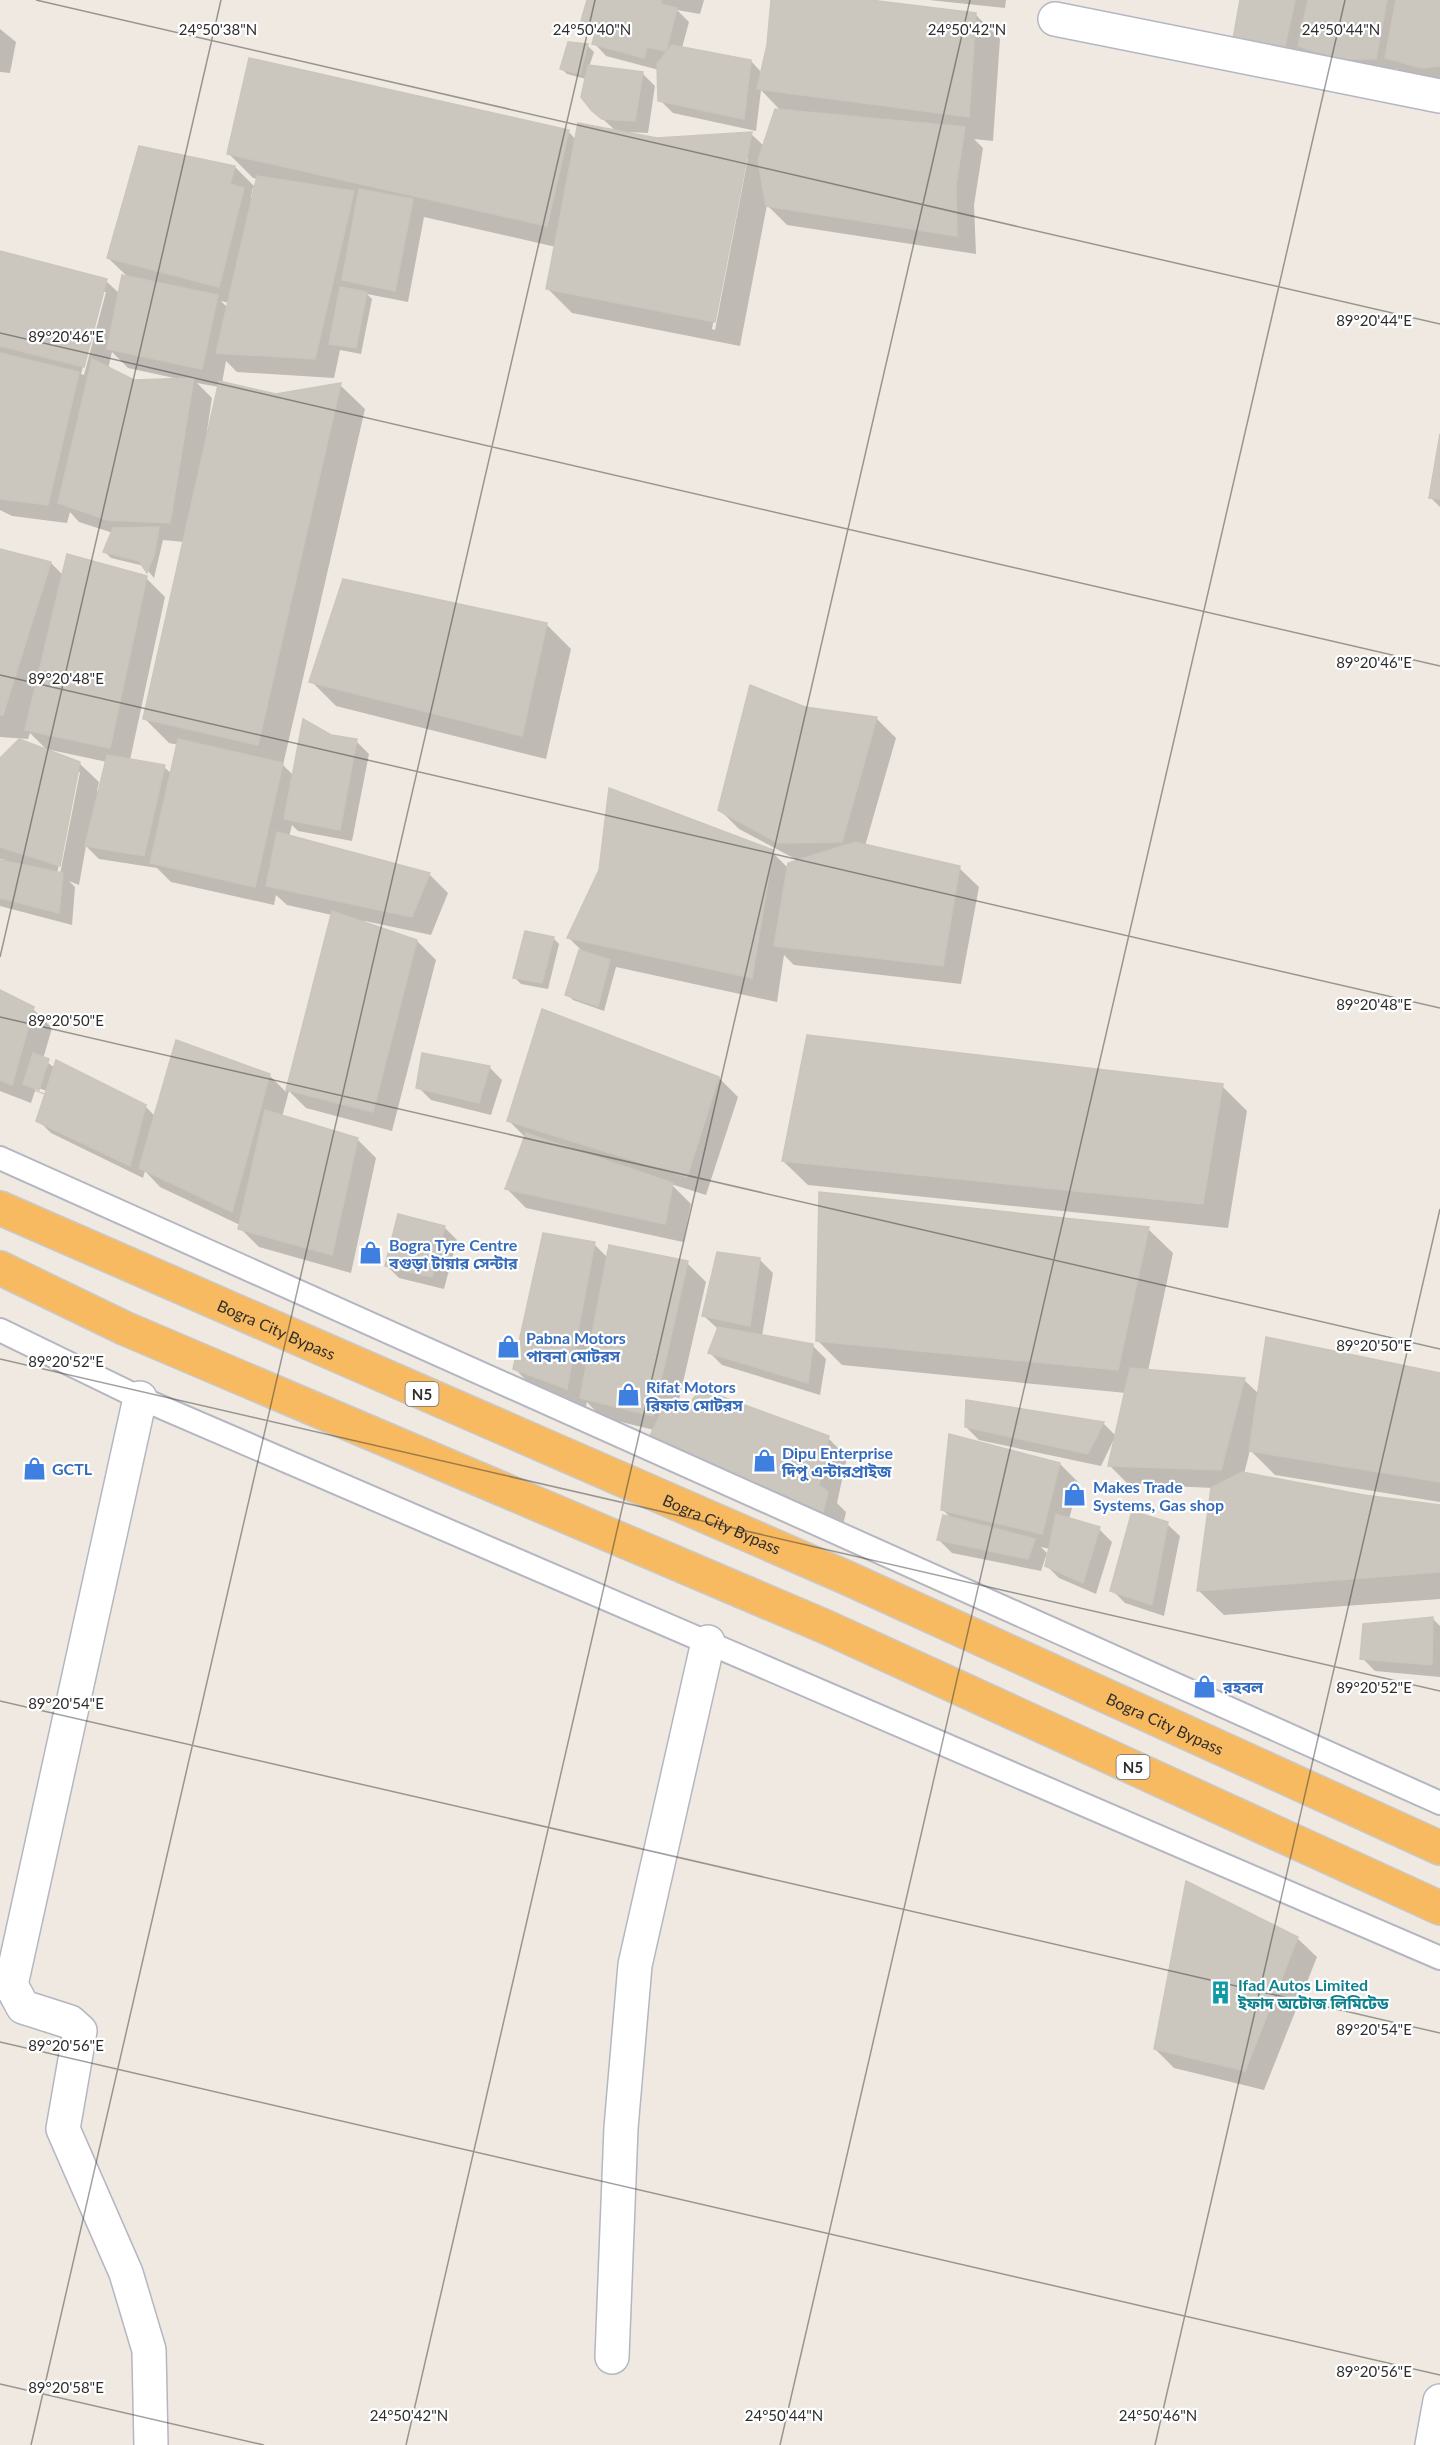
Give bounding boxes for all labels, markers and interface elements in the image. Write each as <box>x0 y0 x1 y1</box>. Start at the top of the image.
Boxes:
text: 24°50'38"N <box>179 20 257 38</box>
text: 24°50'40"N <box>553 20 631 38</box>
text: 24°50'42"N <box>928 20 1006 38</box>
text: 24°50'44"N <box>1302 20 1380 38</box>
text: 89°20'44"E <box>1336 311 1412 329</box>
text: 89°20'46"E <box>28 327 104 345</box>
text: 89°20'46"E <box>1336 653 1412 671</box>
text: 89°20'48"E <box>28 669 104 687</box>
text: 89°20'48"E <box>1336 995 1412 1013</box>
text: 89°20'50"E <box>28 1011 104 1029</box>
place label: Bogra Tyre Centre বগুড়া টায়ার সেন্টার <box>388 1235 518 1272</box>
shop icon: Bogra Tyre Centre বগুড়া টায়ার সেন্টার <box>358 1240 384 1266</box>
street label: Bogra City Bypass <box>215 1295 339 1363</box>
place label: Pabna Motors পাবনা মোটরস <box>526 1328 626 1365</box>
shop icon: Pabna Motors পাবনা মোটরস <box>495 1333 521 1359</box>
text: 89°20'50"E <box>1336 1336 1412 1354</box>
text: 89°20'52"E <box>28 1352 104 1370</box>
place label: Rifat Motors রিফাত মোটরস <box>645 1377 743 1414</box>
road number: N5 <box>406 1382 438 1406</box>
shop icon: Rifat Motors রিফাত মোটরস <box>615 1382 641 1408</box>
place label: Dipu Enterprise দিপু এন্টারপ্রাইজ <box>781 1443 894 1482</box>
shop icon: Dipu Enterprise দিপু এন্টারপ্রাইজ <box>751 1448 777 1474</box>
shop icon: GCTL <box>21 1455 47 1481</box>
place label: GCTL <box>52 1459 93 1478</box>
place label: Makes Trade Systems, Gas shop <box>1093 1477 1224 1514</box>
shop icon: Makes Trade Systems, Gas shop <box>1062 1482 1088 1508</box>
street label: Bogra City Bypass <box>660 1489 784 1557</box>
shop icon: রহবল <box>1192 1673 1218 1699</box>
place label: রহবল <box>1222 1677 1264 1696</box>
text: 89°20'52"E <box>1336 1678 1412 1696</box>
street label: Bogra City Bypass <box>1104 1688 1227 1758</box>
text: 89°20'54"E <box>28 1694 104 1712</box>
road number: N5 <box>1116 1755 1150 1779</box>
place label: Ifad Autos Limited ইফাদ অটোজ লিমিটেড <box>1237 1975 1389 2012</box>
building icon: Ifad Autos Limited ইফাদ অটোজ লিমিটেড <box>1207 1980 1233 2006</box>
text: 89°20'54"E <box>1336 2020 1412 2038</box>
text: 89°20'56"E <box>28 2036 104 2054</box>
text: 89°20'56"E <box>1336 2362 1412 2380</box>
text: 89°20'58"E <box>28 2378 104 2396</box>
text: 24°50'42"N <box>370 2406 448 2424</box>
text: 24°50'44"N <box>745 2406 823 2424</box>
text: 24°50'46"N <box>1119 2406 1197 2424</box>

